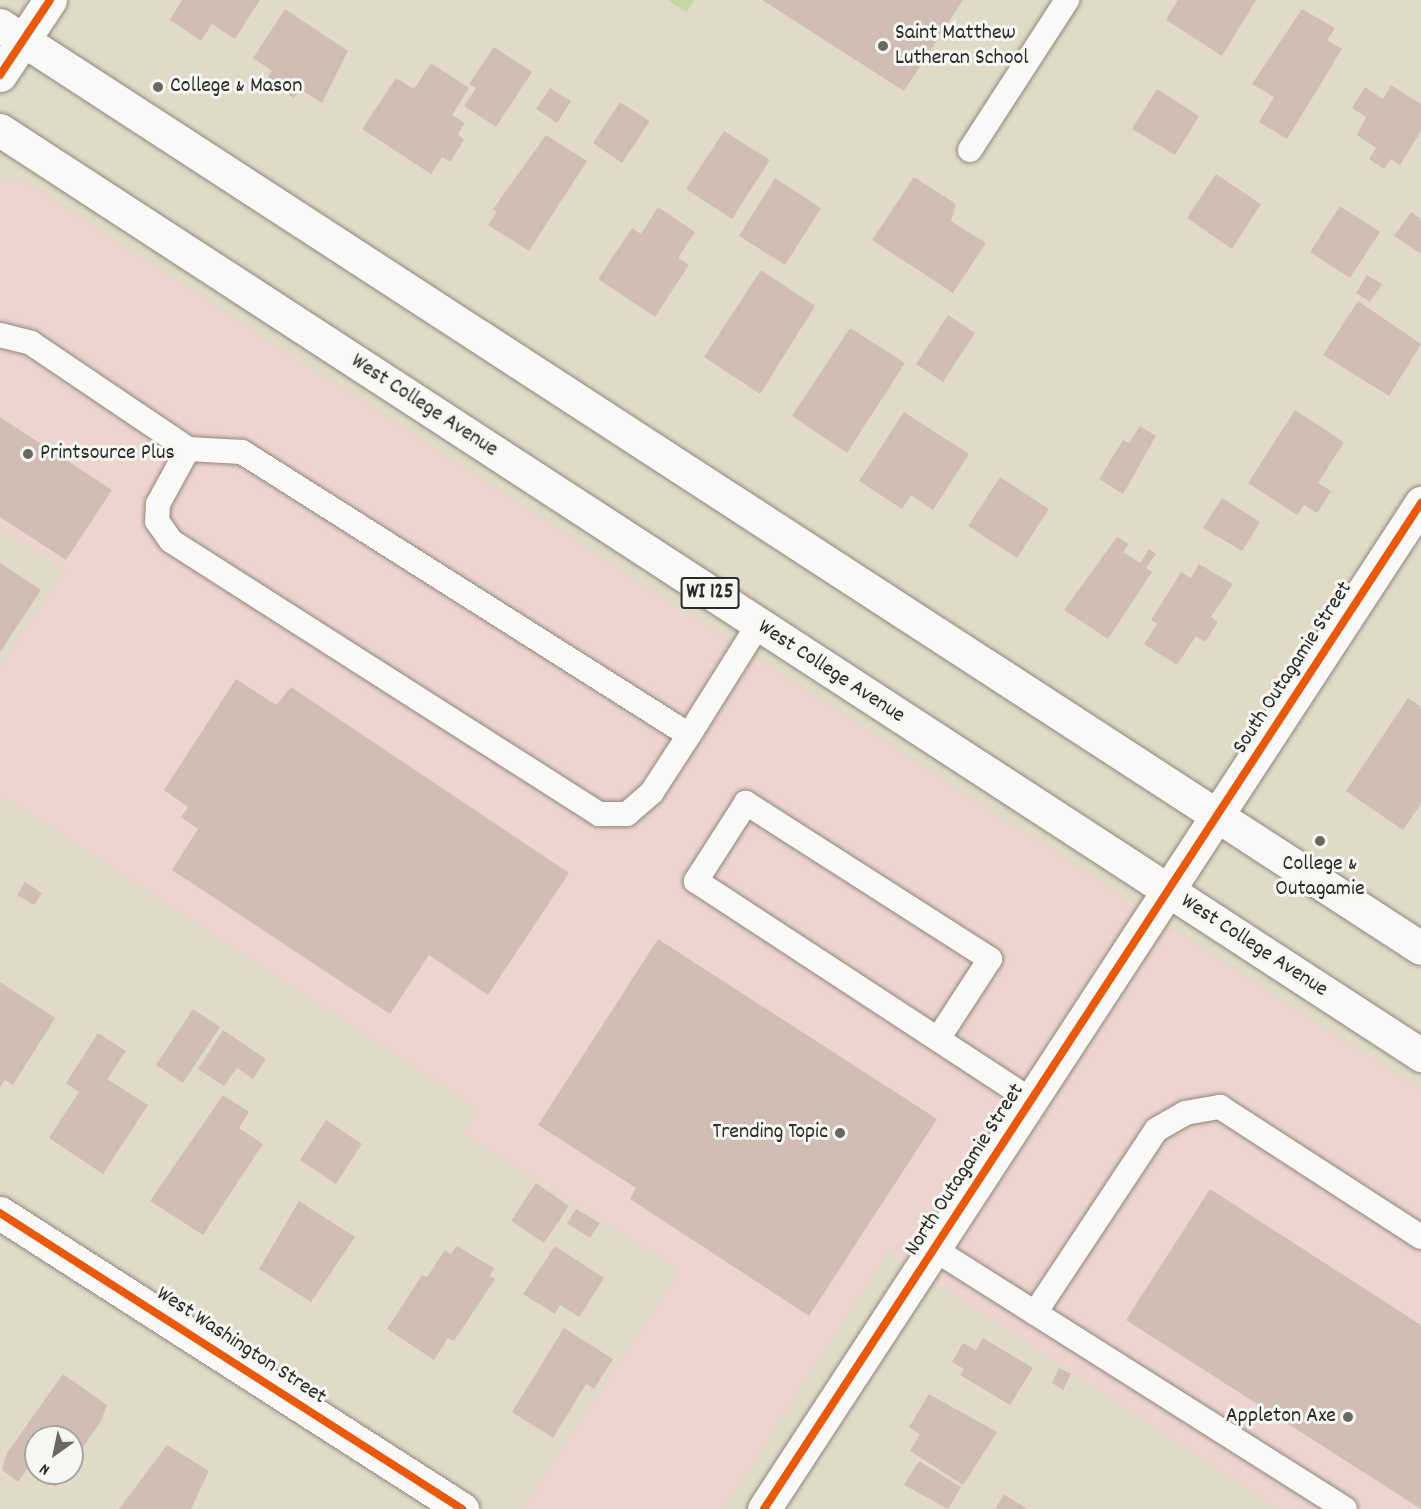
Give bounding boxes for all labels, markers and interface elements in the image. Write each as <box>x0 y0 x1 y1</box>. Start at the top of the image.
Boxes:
place label: Saint Matthew Lutheran School <box>895 20 1028 72</box>
marker: Saint Matthew Lutheran School <box>876 39 890 53</box>
place label: College & Mason <box>170 74 302 100</box>
marker: College & Mason <box>151 80 165 94</box>
street label: West College Avenue <box>345 349 503 463</box>
place label: Printsource Plus <box>40 441 175 467</box>
marker: Printsource Plus <box>21 447 35 461</box>
road number: WI 125 <box>680 575 740 611</box>
street label: South Outagamie Street <box>1227 577 1359 759</box>
street label: West College Avenue <box>752 615 910 729</box>
marker: College & Outagamie <box>1313 834 1327 848</box>
place label: College & Outagamie <box>1275 851 1365 902</box>
street label: West College Avenue <box>1175 889 1333 1003</box>
street label: North Outagamie Street <box>900 1079 1030 1261</box>
place label: Trending Topic <box>712 1120 828 1146</box>
marker: Trending Topic <box>833 1126 847 1140</box>
street label: West Washington Street <box>151 1281 331 1411</box>
place label: Appleton Axe <box>1226 1404 1336 1430</box>
marker: Appleton Axe <box>1341 1410 1355 1424</box>
north arrow <box>24 1425 84 1485</box>
text: N <box>35 1457 55 1481</box>

